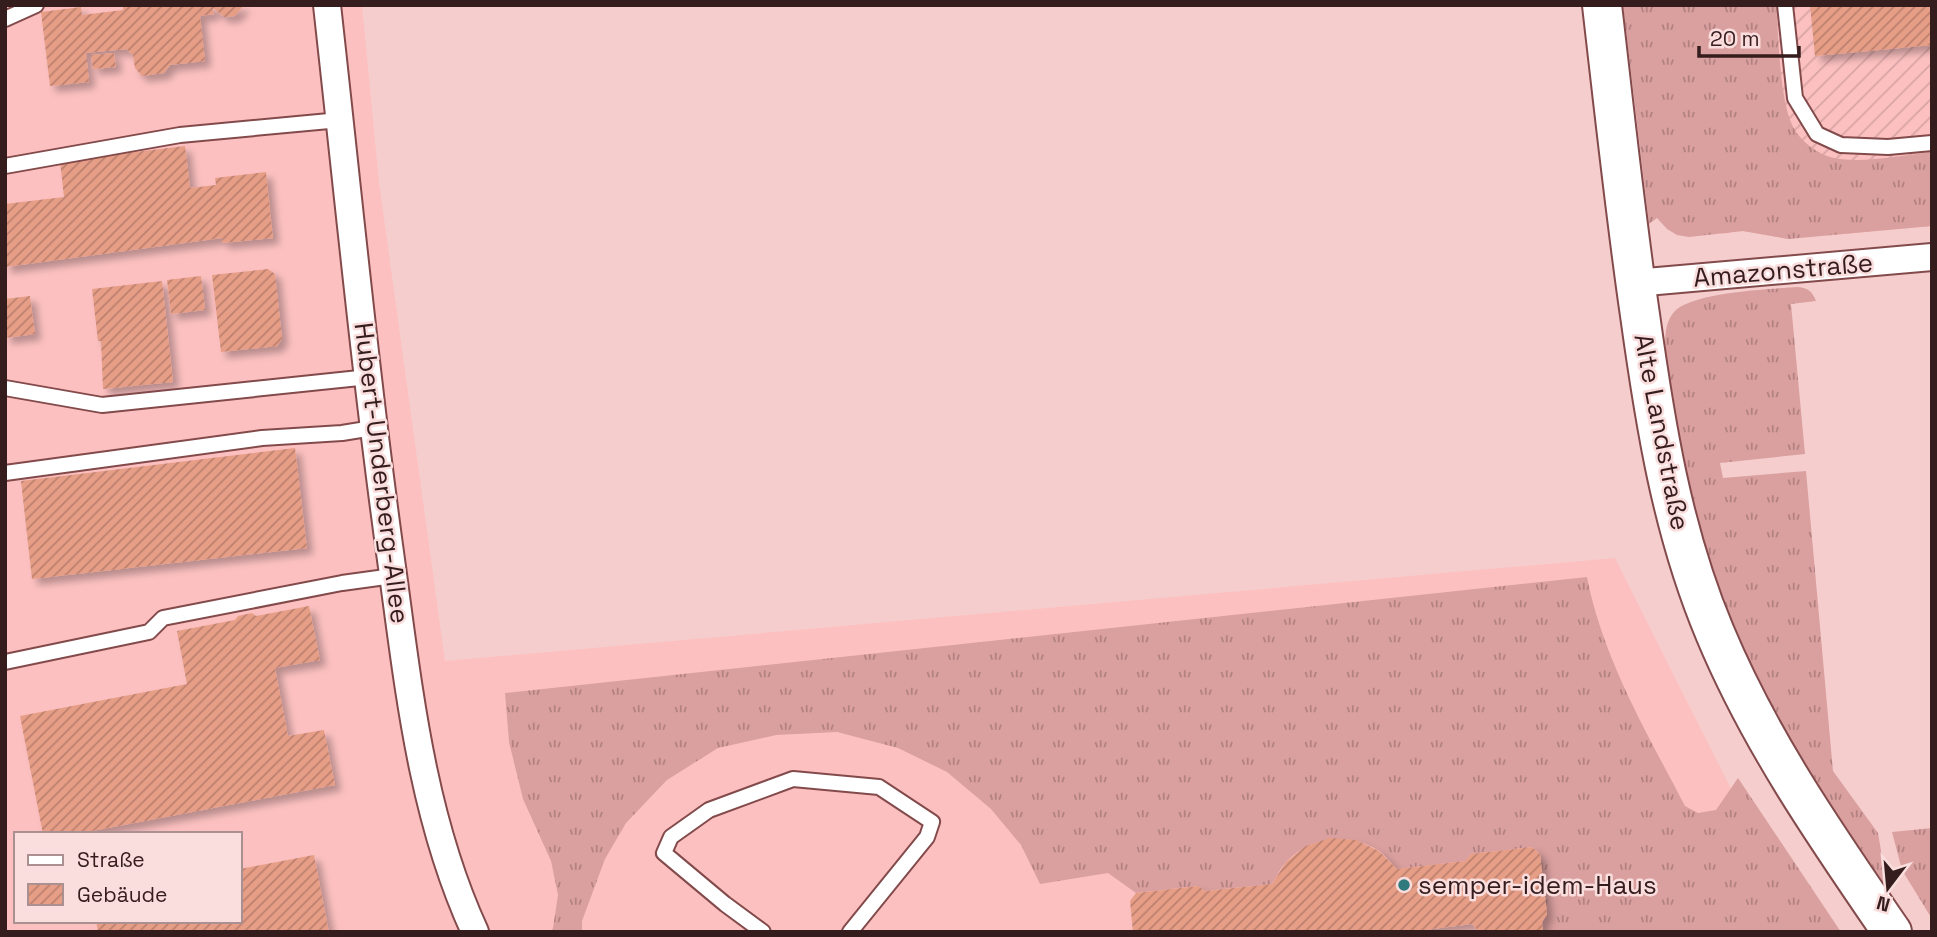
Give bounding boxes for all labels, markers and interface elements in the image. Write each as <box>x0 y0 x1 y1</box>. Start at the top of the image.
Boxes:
scale bar <box>1699 14 1799 58</box>
text: 20 m <box>1710 25 1760 52</box>
street label: Amazonstraße <box>1692 245 1874 295</box>
street label: Hubert-Underberg-Allee <box>347 321 417 625</box>
street label: Alte Landstraße <box>1626 331 1698 533</box>
legend <box>14 832 242 923</box>
text: Straße <box>77 846 145 873</box>
north arrow <box>1853 853 1923 923</box>
place label: semper-idem-Haus <box>1418 868 1657 902</box>
marker: semper-idem-Haus <box>1396 877 1412 893</box>
text: Gebäude <box>77 881 167 908</box>
text: N <box>1874 890 1893 918</box>

